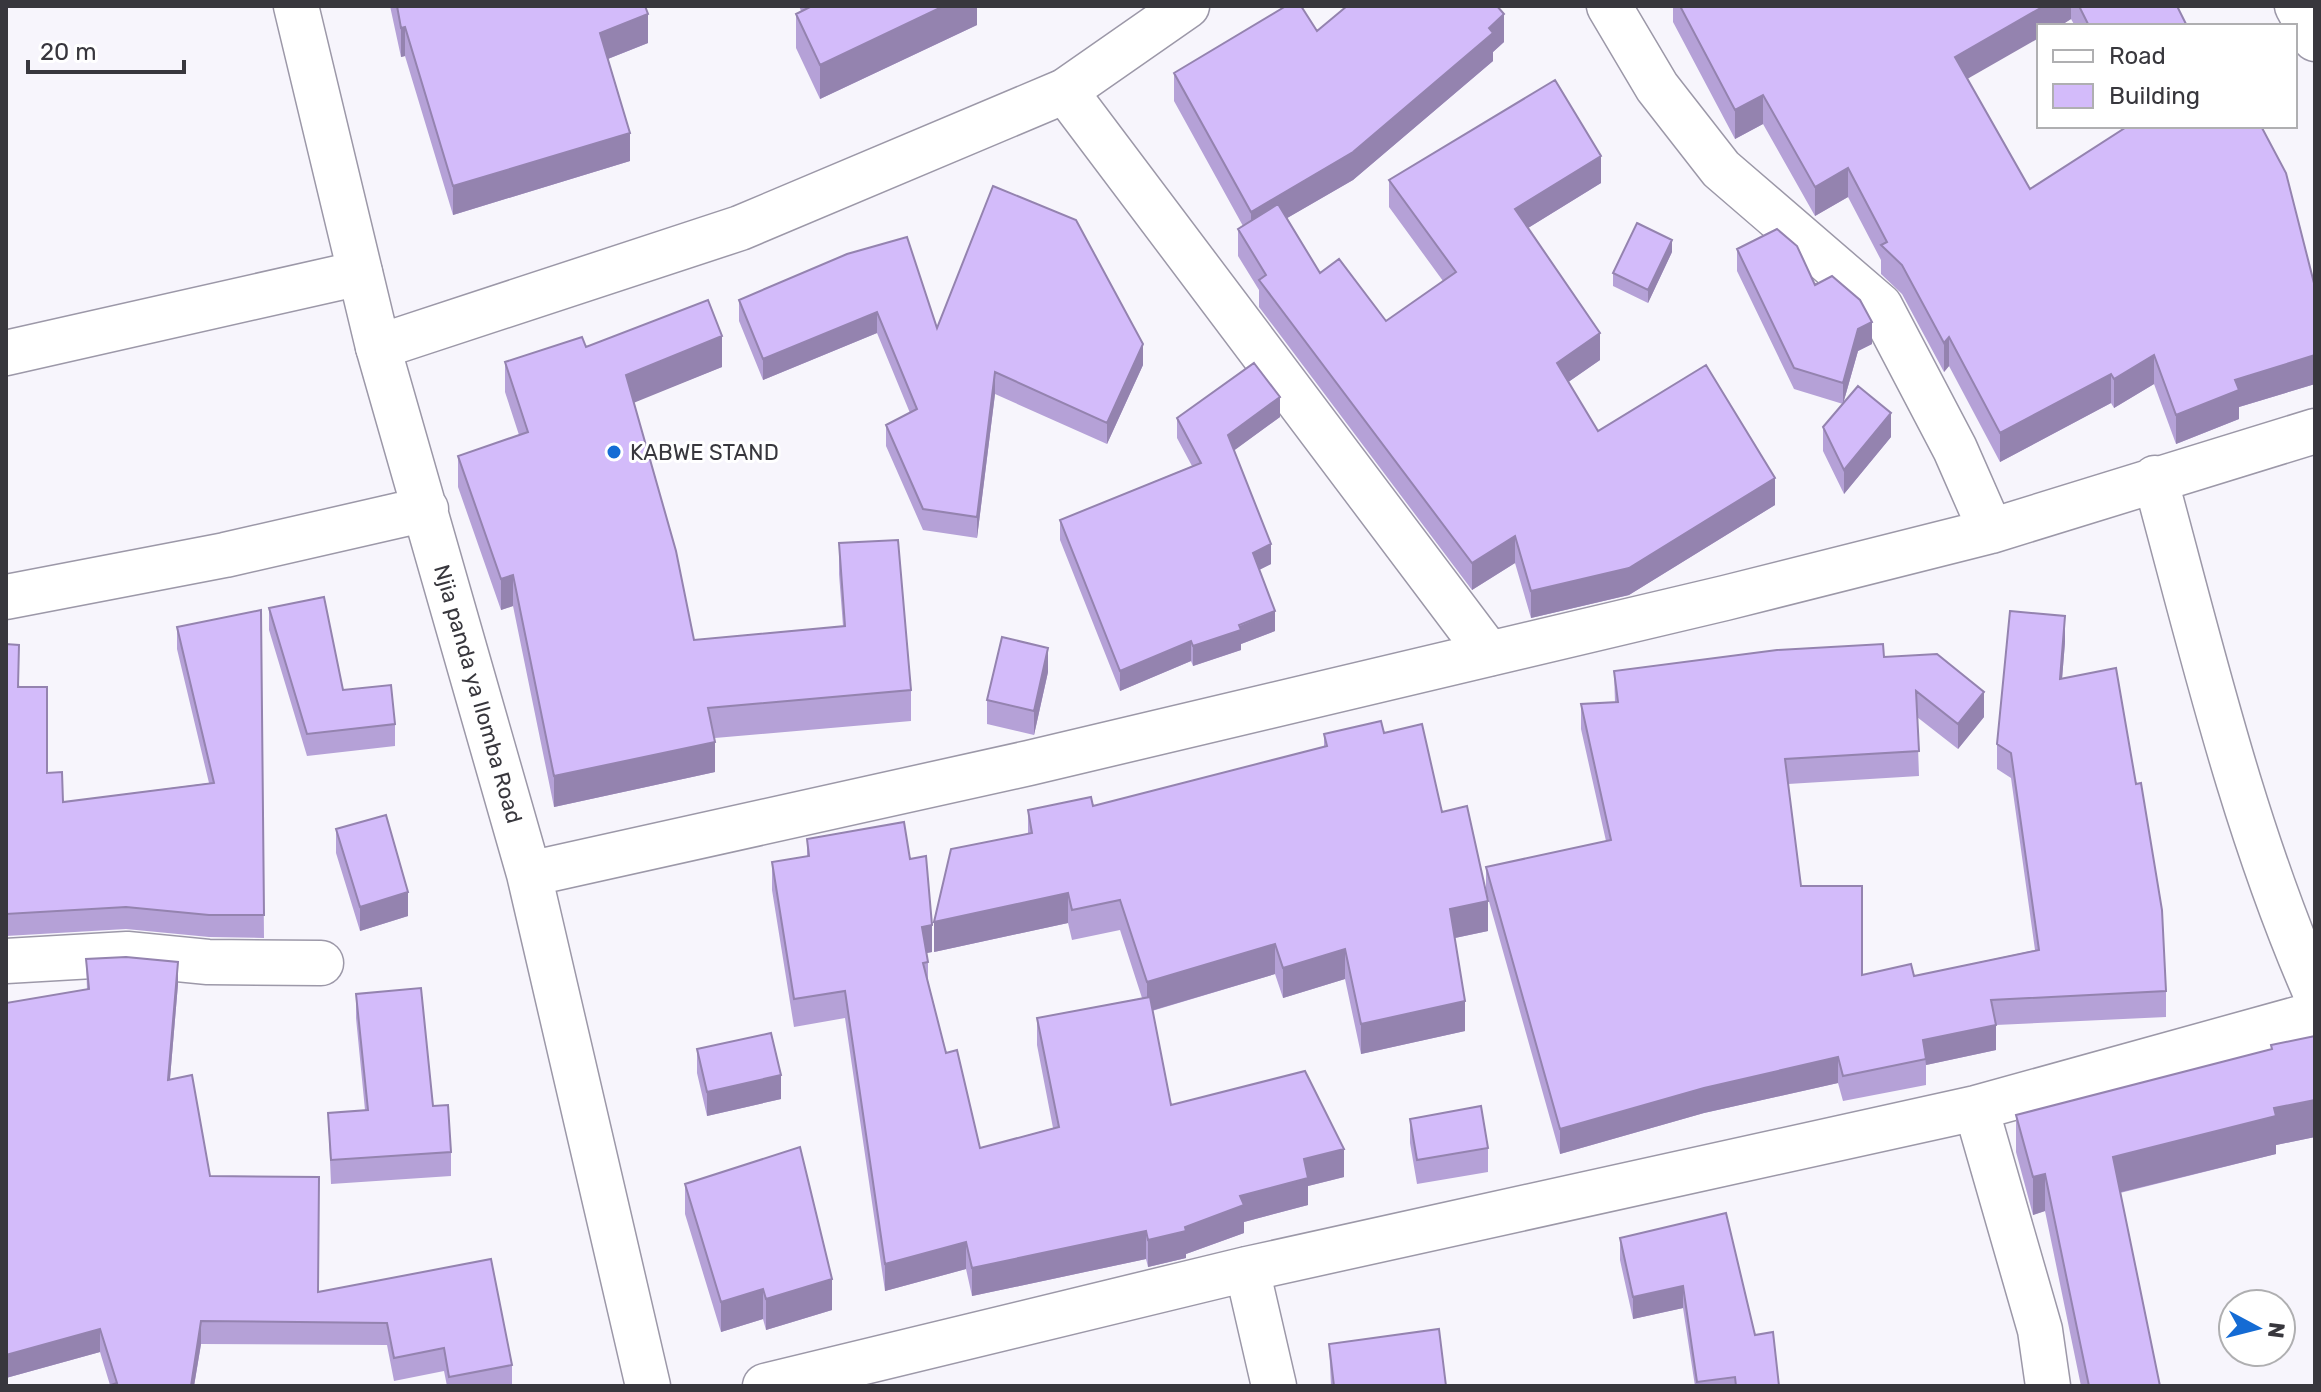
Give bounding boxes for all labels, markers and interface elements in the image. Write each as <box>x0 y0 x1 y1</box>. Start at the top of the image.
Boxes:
scale bar <box>28 24 184 74</box>
legend <box>2037 24 2297 128</box>
text: 20 m <box>40 38 97 66</box>
text: Road <box>2109 42 2166 70</box>
text: Building <box>2109 82 2200 110</box>
place label: KABWE STAND <box>630 439 779 466</box>
marker: KABWE STAND <box>605 443 623 461</box>
street label: Njia panda ya Ilomba Road <box>428 561 528 827</box>
north arrow <box>2217 1288 2297 1368</box>
text: N <box>2262 1321 2291 1340</box>

